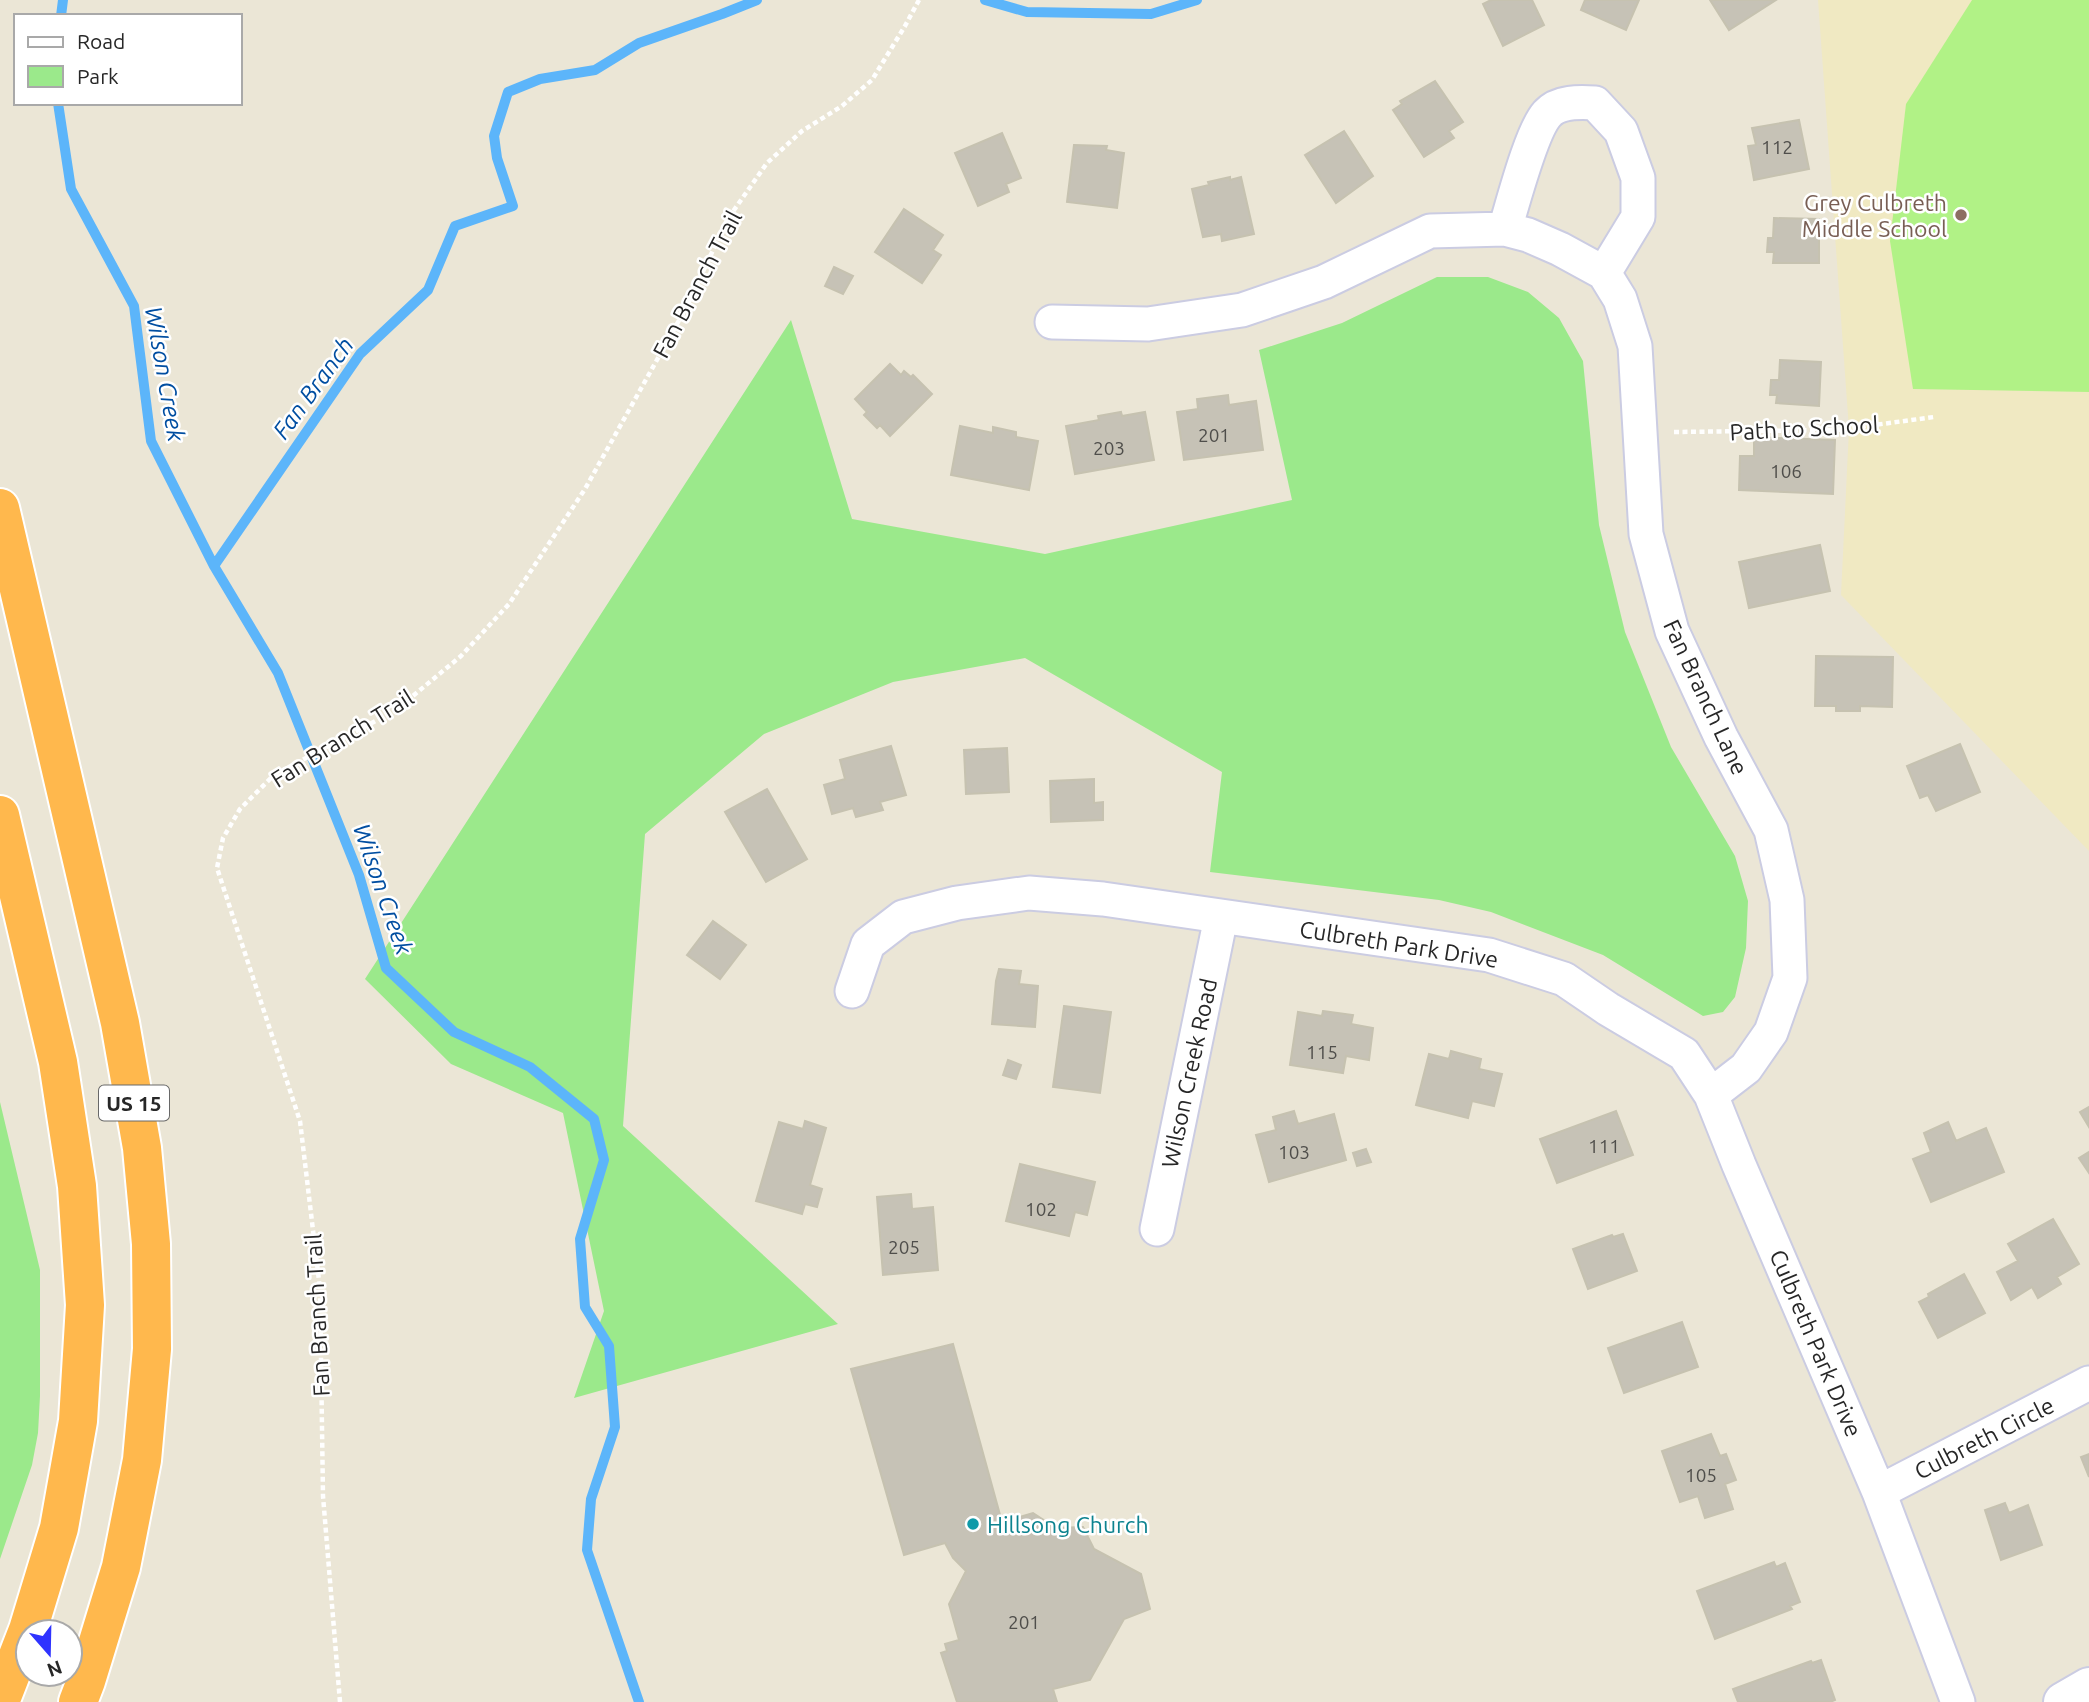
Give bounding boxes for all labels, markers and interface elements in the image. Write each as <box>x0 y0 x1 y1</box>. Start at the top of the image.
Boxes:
legend <box>14 14 242 105</box>
text: Road <box>77 29 125 53</box>
text: Park <box>77 64 119 88</box>
house number: 112 <box>1761 136 1793 158</box>
place label: Grey Culbreth Middle School <box>1802 190 1947 241</box>
street label: Fan Branch Trail <box>648 206 746 362</box>
marker: Grey Culbreth Middle School <box>1953 207 1969 223</box>
water label: Wilson Creek <box>140 304 190 444</box>
water label: Fan Branch <box>267 332 359 444</box>
street label: Path to School <box>1729 412 1879 444</box>
house number: 201 <box>1198 424 1230 446</box>
house number: 203 <box>1093 437 1125 459</box>
house number: 106 <box>1770 460 1802 482</box>
street label: Fan Branch Lane <box>1659 616 1753 778</box>
street label: Fan Branch Trail <box>266 684 418 792</box>
water label: Wilson Creek <box>348 820 418 959</box>
street label: Culbreth Park Drive <box>1298 916 1500 972</box>
street label: Wilson Creek Road <box>1157 976 1221 1170</box>
house number: 115 <box>1306 1041 1338 1063</box>
road number: US 15 <box>99 1086 169 1120</box>
house number: 111 <box>1588 1135 1620 1157</box>
house number: 103 <box>1278 1141 1310 1163</box>
house number: 102 <box>1025 1198 1057 1220</box>
street label: Fan Branch Trail <box>300 1233 334 1397</box>
house number: 205 <box>888 1236 920 1258</box>
street label: Culbreth Park Drive <box>1765 1246 1867 1440</box>
street label: Culbreth Circle <box>1910 1392 2058 1484</box>
house number: 105 <box>1685 1464 1717 1486</box>
place label: Hillsong Church <box>987 1512 1149 1537</box>
marker: Hillsong Church <box>965 1516 981 1532</box>
house number: 201 <box>1008 1611 1040 1633</box>
north arrow <box>14 1618 84 1688</box>
text: N <box>44 1656 65 1682</box>

